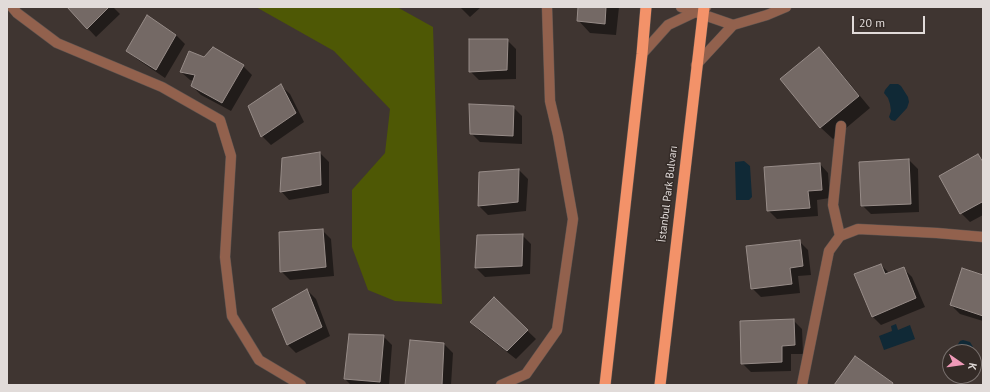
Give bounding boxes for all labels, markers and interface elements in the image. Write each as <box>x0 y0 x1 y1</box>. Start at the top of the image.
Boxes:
scale bar <box>854 8 927 34</box>
text: 20 m <box>859 15 885 30</box>
street label: İstanbul Park Bulvarı <box>656 145 680 243</box>
north arrow <box>942 344 982 384</box>
text: K <box>965 362 980 371</box>

